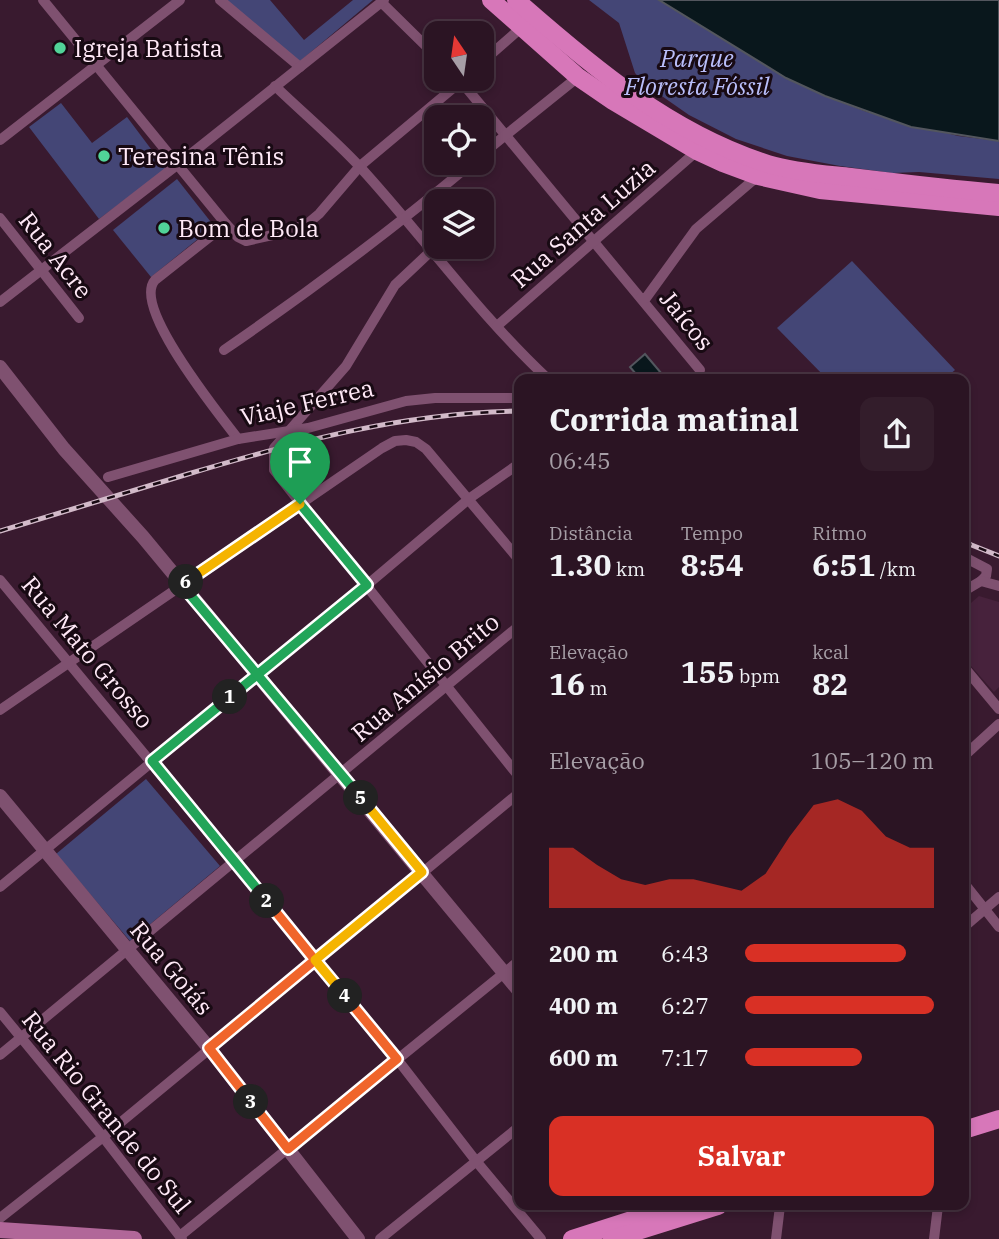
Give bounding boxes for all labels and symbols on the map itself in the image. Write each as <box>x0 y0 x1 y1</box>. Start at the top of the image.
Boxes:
north arrow <box>424 21 494 91</box>
place label: Igreja Batista <box>74 32 223 64</box>
marker: Igreja Batista <box>52 40 68 56</box>
park label: Parque Floresta Fóssil <box>624 42 771 102</box>
place label: Teresina Tênis <box>118 140 284 172</box>
marker: Teresina Tênis <box>96 148 112 164</box>
street label: Rua Santa Luzia <box>504 152 662 294</box>
street label: Rua Acre <box>12 205 100 305</box>
place label: Bom de Bola <box>178 212 319 244</box>
marker: Bom de Bola <box>156 220 172 236</box>
street label: Jaícos <box>653 283 721 357</box>
street label: Viaje Ferrea <box>237 371 377 433</box>
pin <box>270 432 330 504</box>
pin: 6 <box>168 564 204 600</box>
street label: Rua Mato Grosso <box>15 569 161 735</box>
street label: Rua Anísio Brito <box>344 606 506 748</box>
pin: 1 <box>212 680 247 714</box>
pin: 5 <box>344 780 378 816</box>
pin: 2 <box>250 884 284 918</box>
street label: Rua Goiás <box>124 915 220 1021</box>
pin: 4 <box>328 978 362 1014</box>
street label: Rua Rio Grande do Sul <box>15 1004 199 1220</box>
pin: 3 <box>233 1084 268 1120</box>

